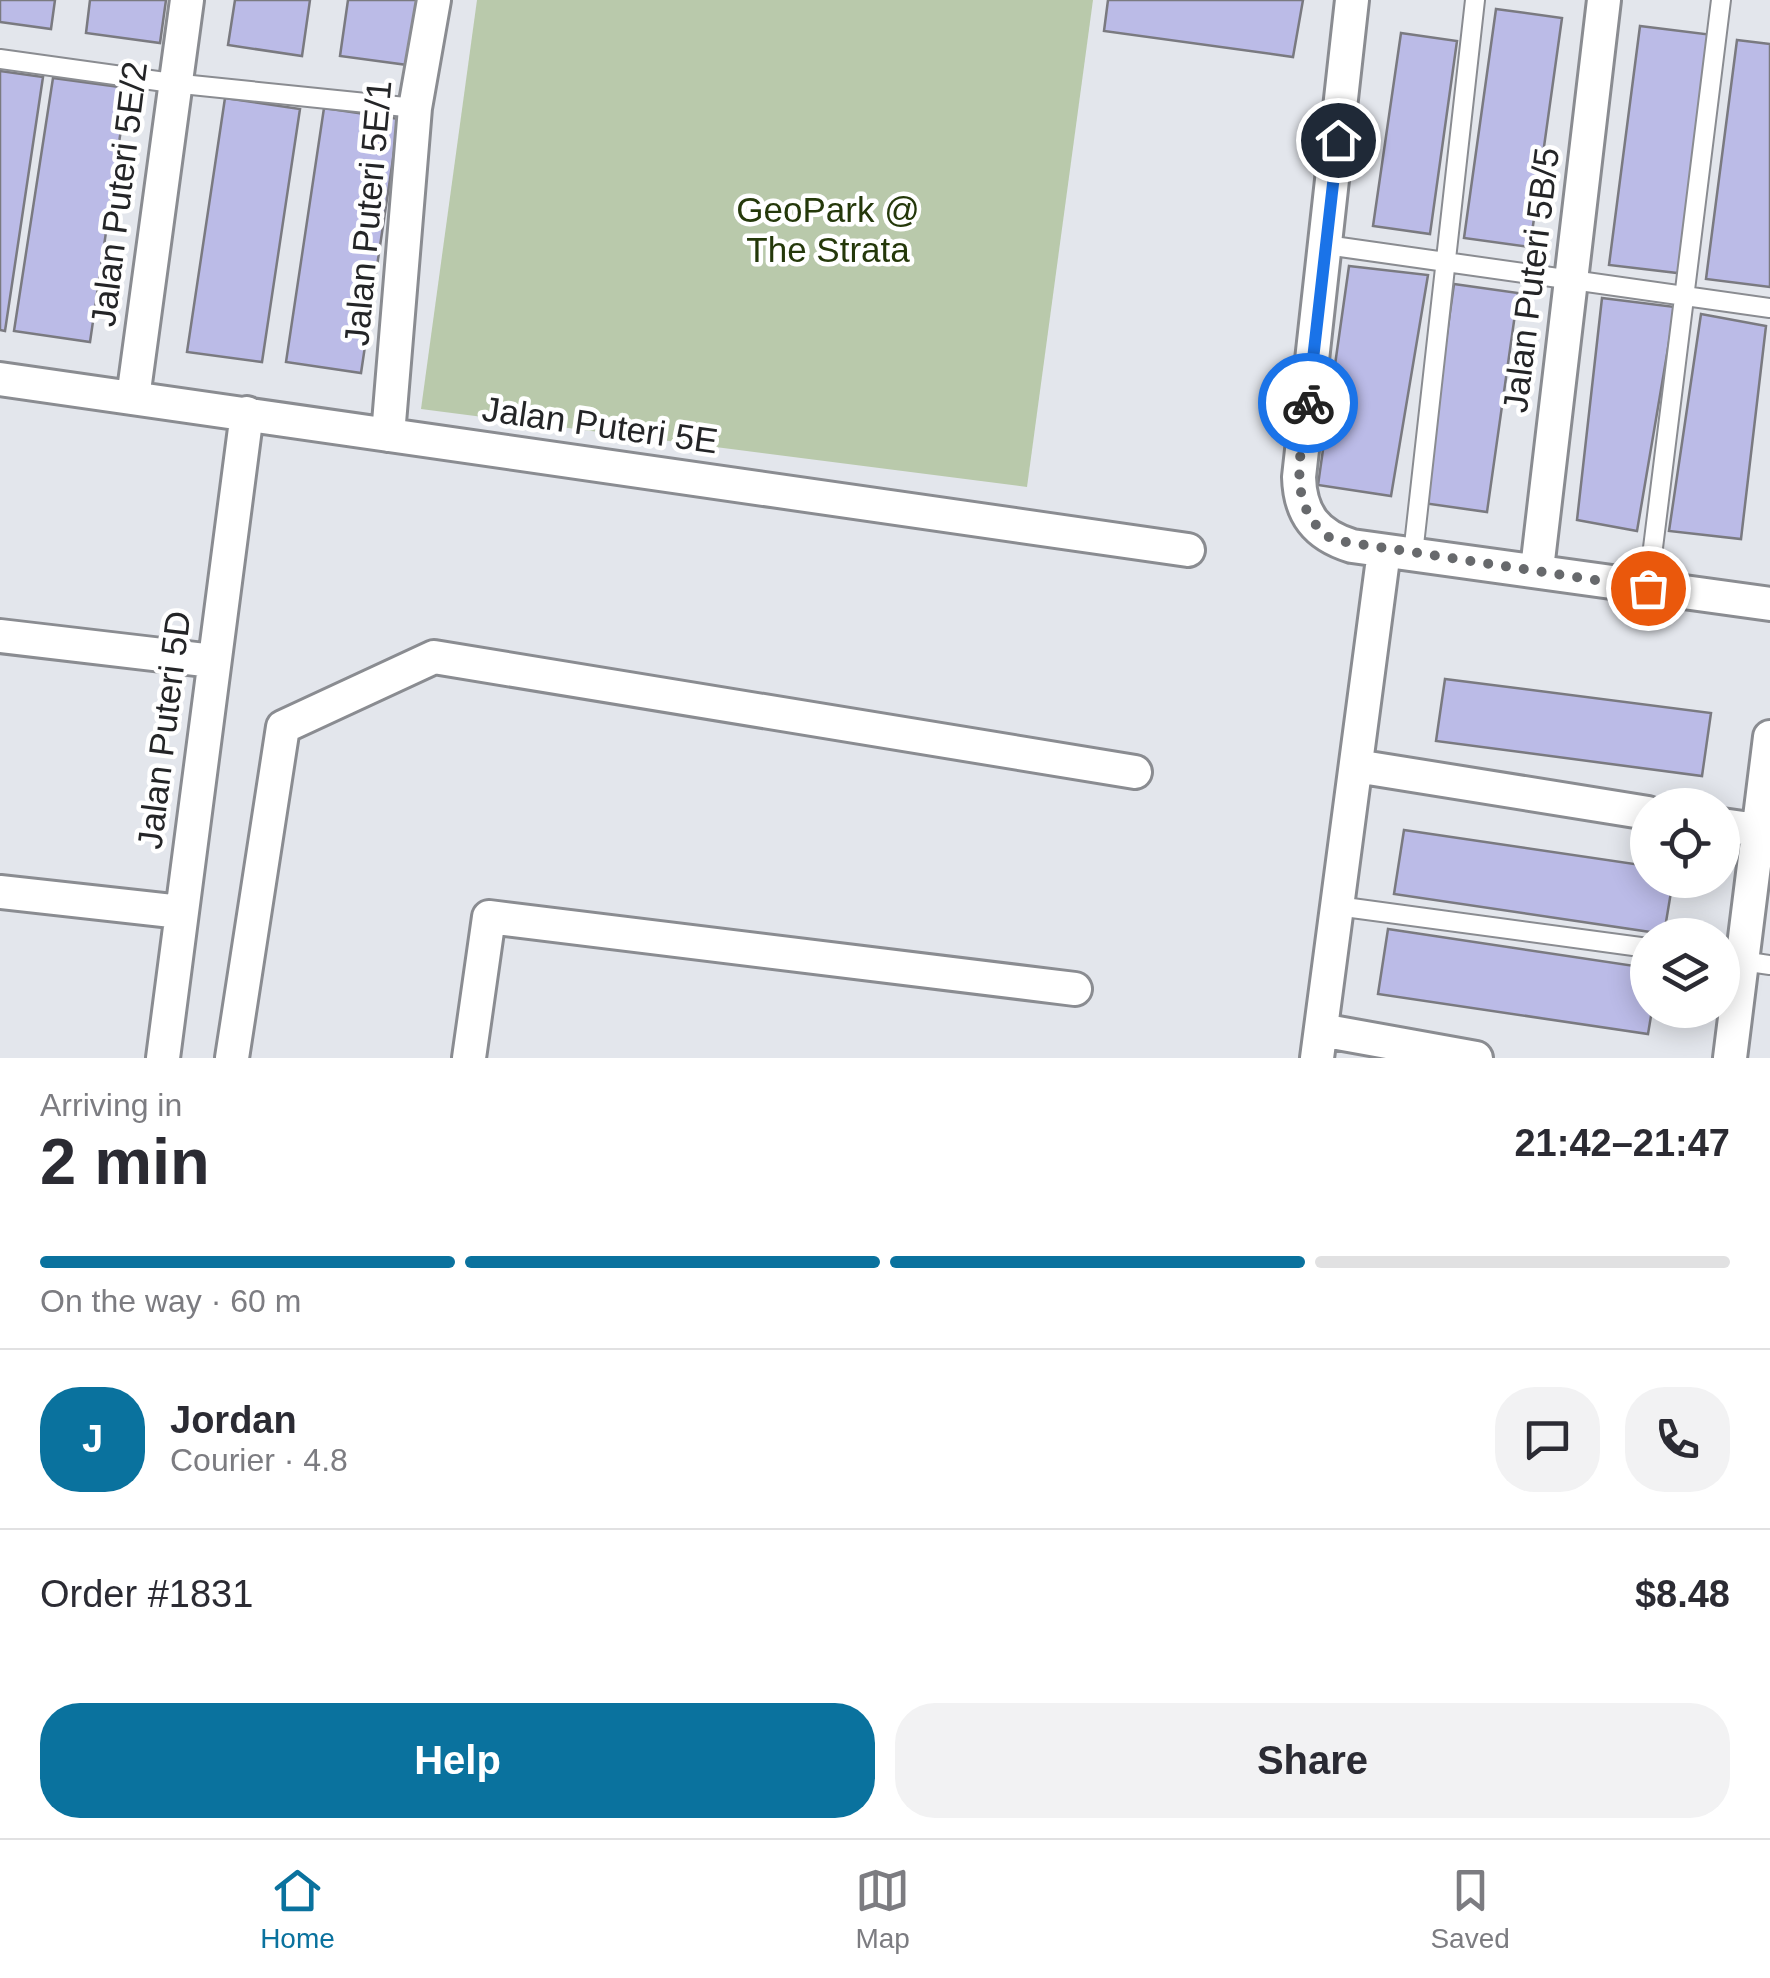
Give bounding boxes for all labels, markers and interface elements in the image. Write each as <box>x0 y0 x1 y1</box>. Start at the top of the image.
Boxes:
street label: Jalan Puteri 5E/2 <box>83 59 154 329</box>
street label: Jalan Puteri 5E/1 <box>336 78 399 347</box>
pin <box>1296 98 1381 183</box>
icon: home <box>1311 113 1366 168</box>
street label: Jalan Puteri 5B/5 <box>1495 145 1566 415</box>
park label: GeoPark @ The Strata <box>736 190 920 269</box>
courier <box>1258 353 1358 453</box>
icon: bike <box>1281 376 1336 431</box>
street label: Jalan Puteri 5E <box>480 389 720 460</box>
pin <box>1606 546 1691 631</box>
icon: bag <box>1621 561 1676 616</box>
street label: Jalan Puteri 5D <box>130 609 197 851</box>
map controls <box>1630 788 1740 1028</box>
button: locate <box>1630 788 1740 898</box>
button: layers <box>1630 918 1740 1028</box>
text: Arriving in <box>40 1087 182 1123</box>
text: 21:42–21:47 <box>1514 1122 1730 1164</box>
text: 2 min <box>40 1125 210 1198</box>
text: On the way · 60 m <box>40 1283 301 1319</box>
button: chat <box>1495 1387 1600 1492</box>
button: phone <box>1625 1387 1730 1492</box>
text: Jordan <box>170 1399 297 1441</box>
text: J <box>82 1418 103 1460</box>
text: Courier · 4.8 <box>170 1442 348 1478</box>
text: Order #1831 <box>40 1573 253 1615</box>
text: $8.48 <box>1635 1573 1730 1615</box>
button: Help <box>40 1703 875 1818</box>
button: Share <box>895 1703 1730 1818</box>
tab: Home <box>260 1863 335 1955</box>
tab: Map <box>855 1863 910 1955</box>
tab: Saved <box>1430 1863 1510 1955</box>

